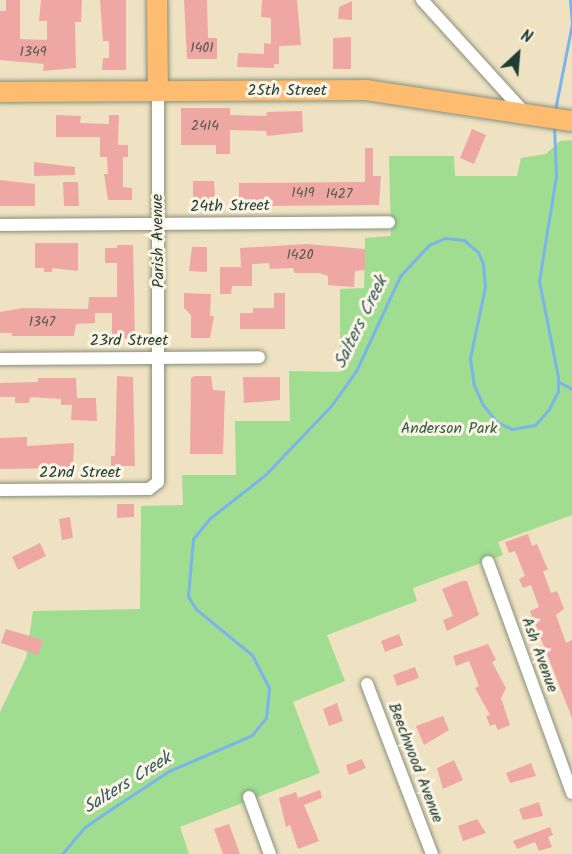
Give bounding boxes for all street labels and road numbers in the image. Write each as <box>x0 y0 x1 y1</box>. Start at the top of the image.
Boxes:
street label: 25th Street <box>247 81 327 101</box>
street label: Parish Avenue <box>149 194 169 288</box>
street label: 24th Street <box>190 197 270 217</box>
street label: 23rd Street <box>90 331 168 351</box>
street label: 22nd Street <box>39 463 121 483</box>
street label: Ash Avenue <box>517 615 561 695</box>
street label: Beechwood Avenue <box>383 700 447 826</box>

